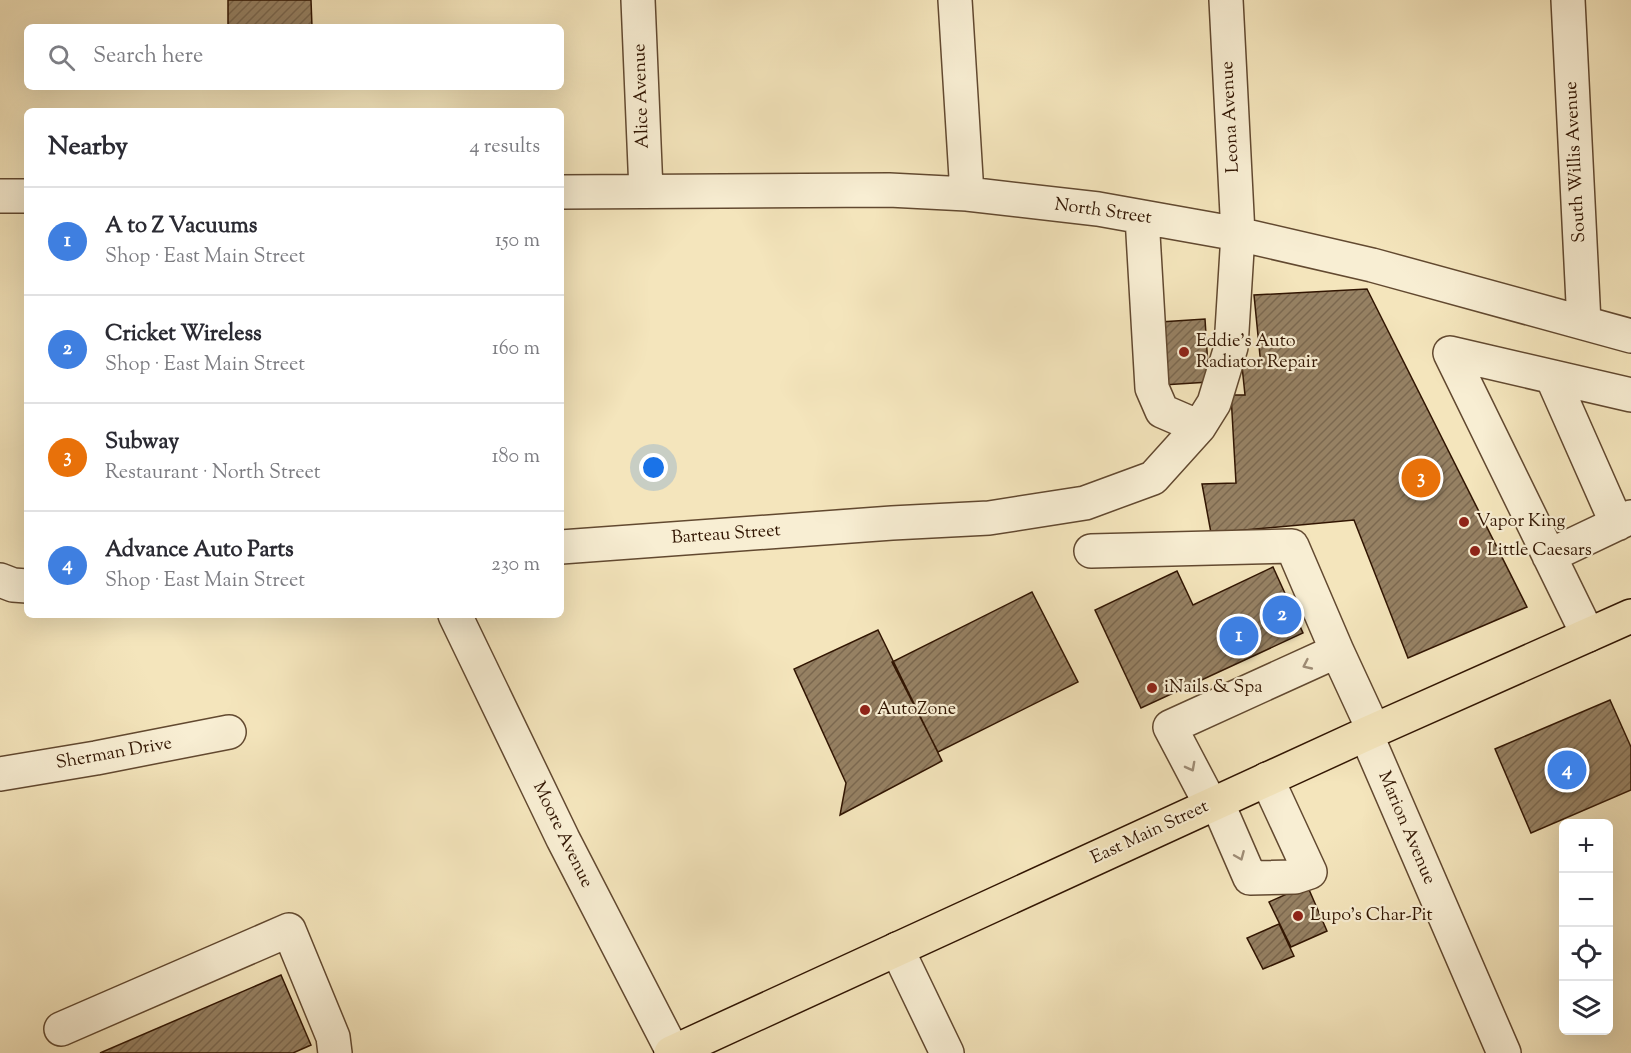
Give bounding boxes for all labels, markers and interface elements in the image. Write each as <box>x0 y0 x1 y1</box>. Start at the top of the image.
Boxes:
search box <box>24 24 564 90</box>
icon: search <box>45 41 78 74</box>
text: Search here <box>93 41 203 73</box>
street label: Alice Avenue <box>627 43 657 149</box>
street label: Leona Avenue <box>1215 60 1247 174</box>
street label: South Willis Avenue <box>1559 81 1593 243</box>
text: Nearby <box>48 129 128 166</box>
text: 4 results <box>469 133 540 162</box>
street label: North Street <box>1053 192 1153 232</box>
text: A to Z Vacuums <box>105 211 257 243</box>
text: 1 <box>64 227 71 256</box>
text: 150 m <box>495 227 540 256</box>
text: Shop · East Main Street <box>105 243 305 272</box>
text: Cricket Wireless <box>105 319 262 351</box>
place label: Eddie's Auto Radiator Repair <box>1196 329 1318 376</box>
text: 2 <box>63 335 72 364</box>
text: 160 m <box>492 335 540 364</box>
marker: Eddie's Auto Radiator Repair <box>1177 345 1191 359</box>
text: Shop · East Main Street <box>105 351 305 380</box>
text: Subway <box>105 427 179 459</box>
text: 3 <box>63 443 72 472</box>
text: 180 m <box>492 443 540 472</box>
your location <box>639 453 668 482</box>
pin: 3 <box>1402 456 1440 500</box>
text: Restaurant · North Street <box>105 459 321 488</box>
place label: Vapor King <box>1476 509 1566 535</box>
marker: Vapor King <box>1457 515 1471 529</box>
street label: Barteau Street <box>671 518 781 552</box>
text: Advance Auto Parts <box>105 535 294 567</box>
place label: Little Caesars <box>1487 538 1592 564</box>
marker: Little Caesars <box>1468 544 1482 558</box>
text: 4 <box>62 551 73 580</box>
text: 230 m <box>491 551 540 580</box>
text: Shop · East Main Street <box>105 567 305 596</box>
pin: 2 <box>1262 592 1302 638</box>
pin: 1 <box>1220 614 1258 658</box>
one-way arrow <box>1302 657 1313 669</box>
place label: iNails & Spa <box>1164 675 1263 701</box>
marker: iNails & Spa <box>1145 681 1159 695</box>
place label: AutoZone <box>877 697 956 723</box>
marker: AutoZone <box>858 703 872 717</box>
street label: Sherman Drive <box>54 731 174 777</box>
pin: 4 <box>1548 748 1586 792</box>
one-way arrow <box>1184 760 1195 771</box>
street label: Marion Avenue <box>1370 767 1442 889</box>
street label: Moore Avenue <box>525 778 599 892</box>
street label: East Main Street <box>1087 794 1213 872</box>
map controls <box>1559 819 1613 1035</box>
button: + <box>1559 819 1613 873</box>
one-way arrow <box>1233 850 1245 861</box>
button: − <box>1559 873 1613 927</box>
place label: Lupo's Char-Pit <box>1310 903 1433 929</box>
marker: Lupo's Char-Pit <box>1291 909 1305 923</box>
button: locate <box>1559 927 1613 981</box>
button: layers <box>1559 981 1613 1035</box>

